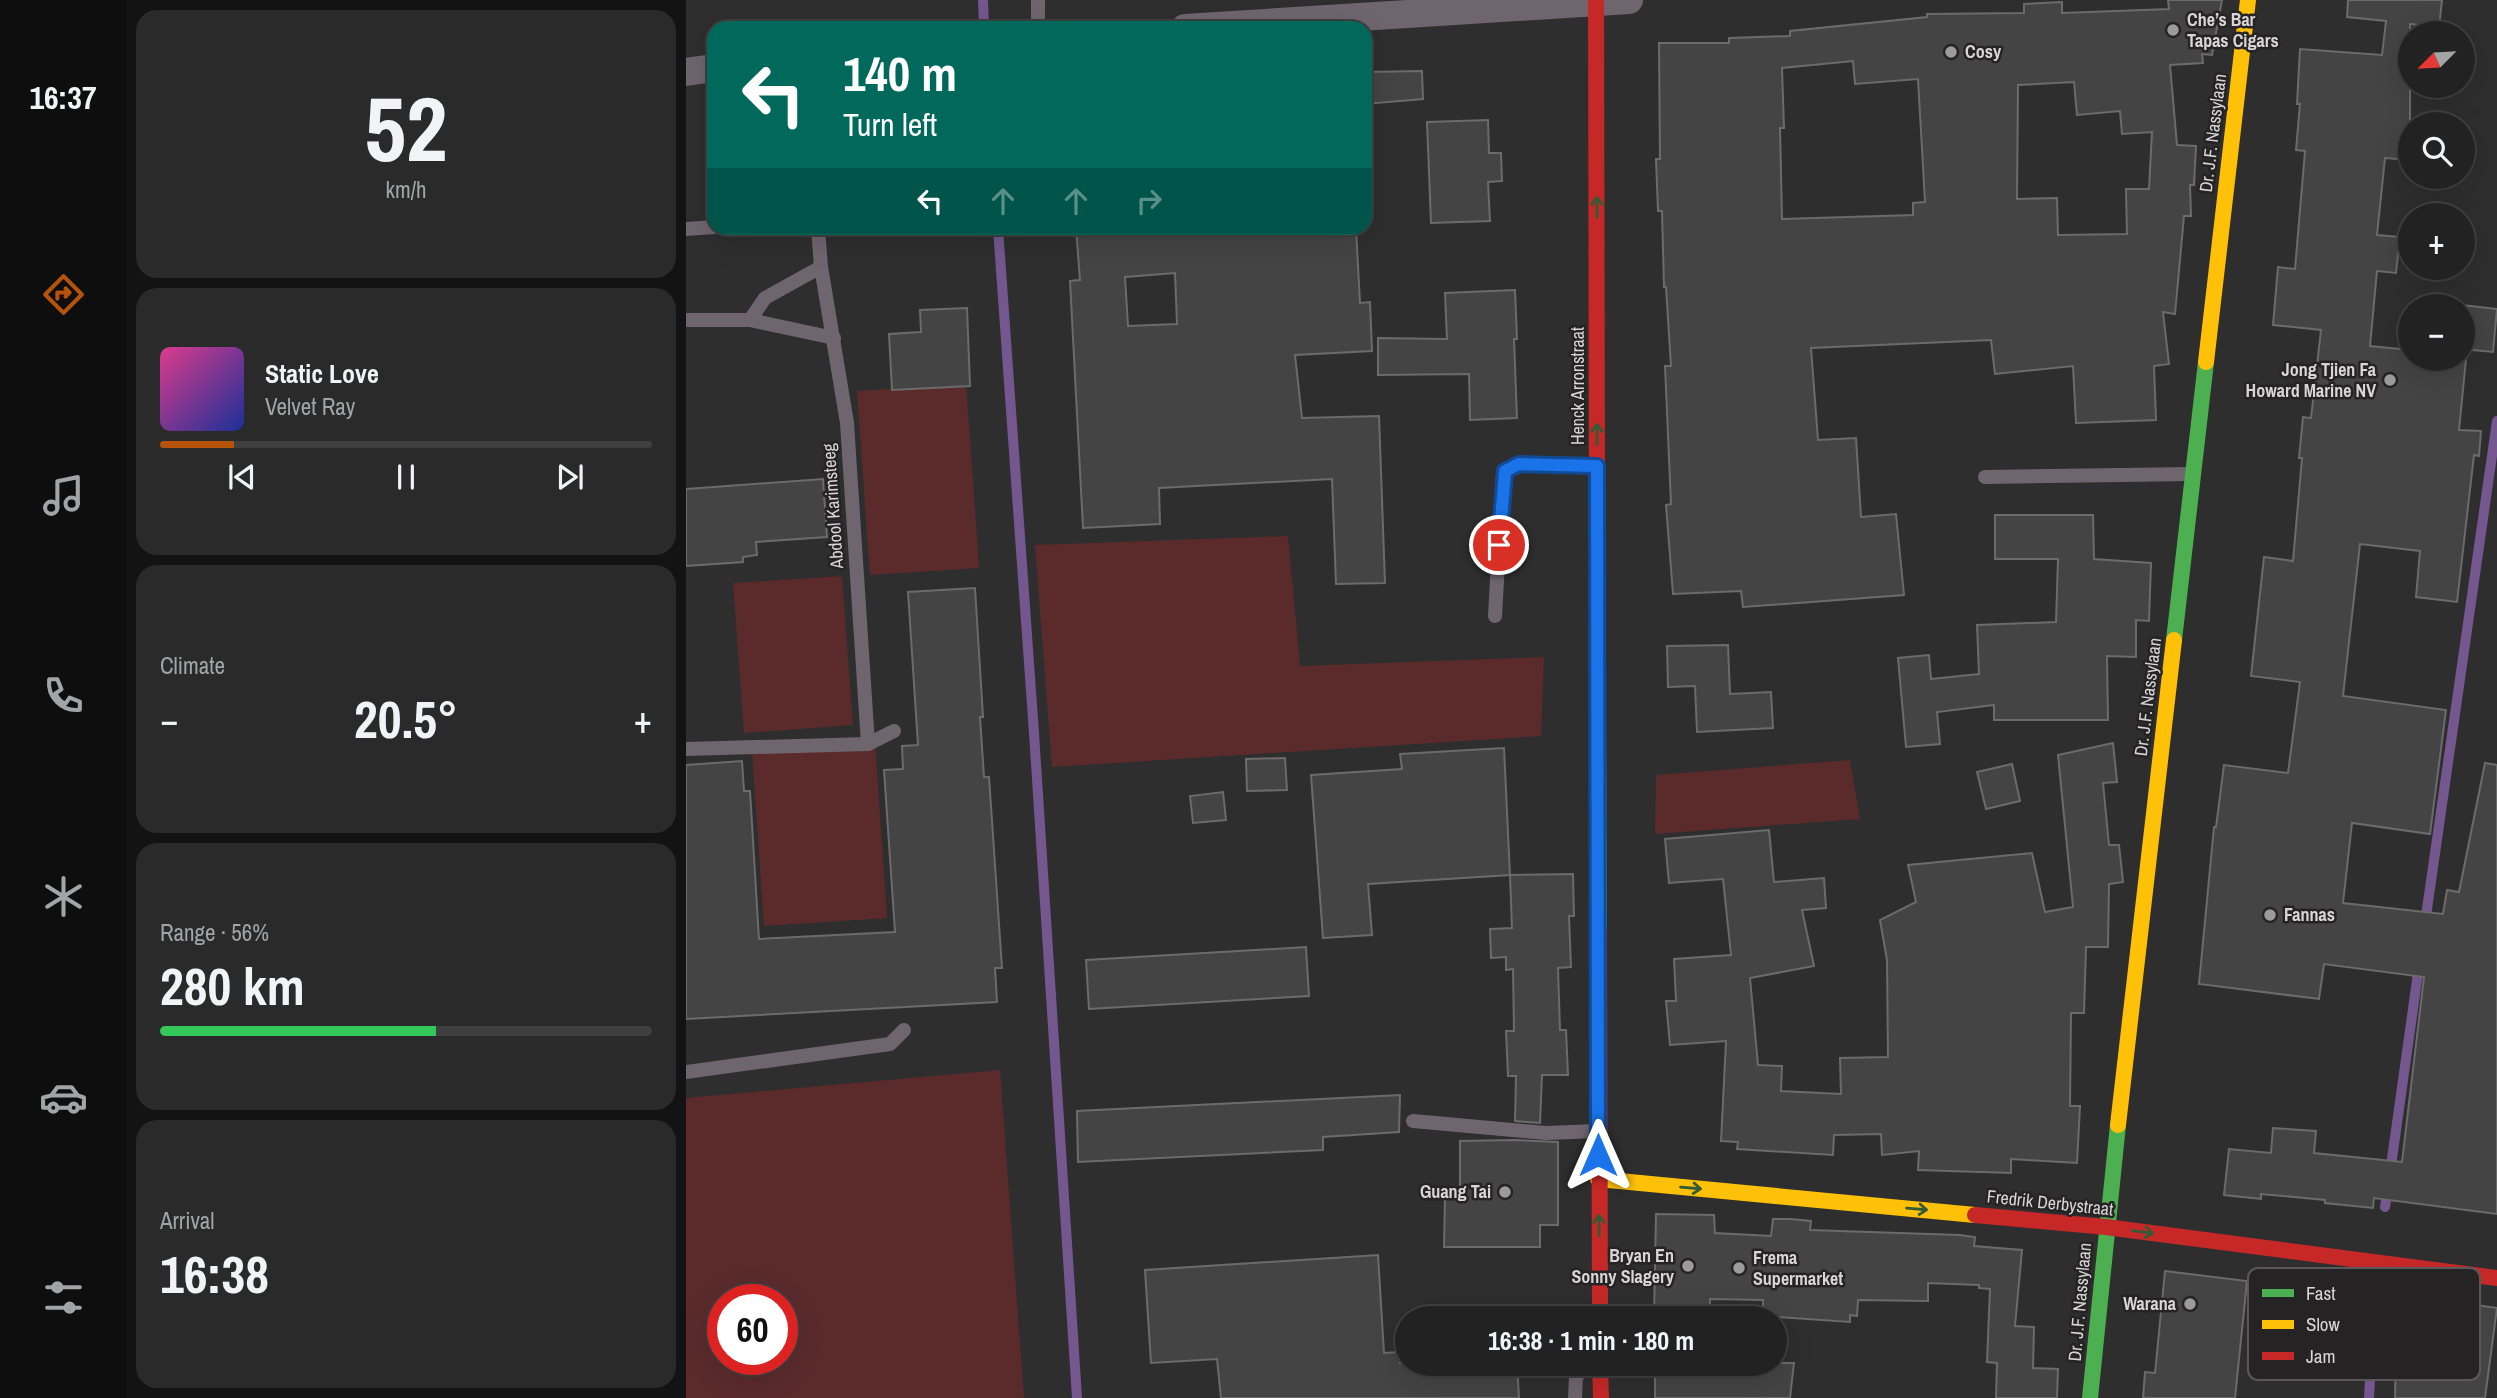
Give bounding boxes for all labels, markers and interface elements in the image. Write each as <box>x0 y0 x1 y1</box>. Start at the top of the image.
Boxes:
place label: Che’s Bar Tapas Cigars <box>2187 7 2279 53</box>
north arrow <box>2398 21 2474 98</box>
map controls <box>2398 21 2475 371</box>
marker: Che’s Bar Tapas Cigars <box>2165 22 2181 38</box>
place label: Cosy <box>1965 39 2002 64</box>
text: 140 m <box>843 40 957 106</box>
marker: Cosy <box>1943 44 1959 60</box>
icon: left <box>728 49 819 140</box>
text: 52 <box>365 67 448 189</box>
street label: Dr. J.F. Nassylaan <box>2193 72 2232 193</box>
text: 16:37 <box>29 76 97 119</box>
text: Turn left <box>843 103 937 146</box>
button: search <box>2398 112 2475 189</box>
text: km/h <box>386 174 426 205</box>
icon: left <box>911 182 949 220</box>
icon: ahead <box>984 182 1022 220</box>
icon: ahead <box>1057 182 1095 220</box>
icon: right <box>1130 182 1168 220</box>
one-way arrow <box>1590 195 1604 218</box>
button: + <box>2398 203 2475 280</box>
icon: directions <box>39 270 88 319</box>
button: − <box>2398 294 2475 371</box>
street label: Henck Arronstraat <box>1565 327 1590 445</box>
text: Static Love <box>265 356 379 391</box>
place label: Jong Tjien Fa Howard Marine NV <box>2246 357 2377 403</box>
marker: Jong Tjien Fa Howard Marine NV <box>2382 372 2398 388</box>
text: Velvet Ray <box>265 391 355 422</box>
one-way arrow <box>1590 423 1604 446</box>
street label: Abdool Karimsteeg <box>816 442 849 571</box>
icon: previous <box>223 458 261 496</box>
icon: pause <box>387 458 425 496</box>
icon: next <box>551 458 589 496</box>
icon: music <box>39 471 88 520</box>
pin <box>1469 515 1529 575</box>
icon: arrive <box>1480 526 1518 564</box>
street label: Dr. J.F. Nassylaan <box>2128 636 2167 757</box>
text: Climate <box>160 650 225 681</box>
icon: phone <box>39 671 88 720</box>
text: 20.5° <box>354 684 458 754</box>
text: − <box>160 694 178 745</box>
text: + <box>634 694 652 745</box>
icon: climate <box>39 872 88 921</box>
place label: Fannas <box>2284 902 2335 927</box>
marker: Fannas <box>2262 907 2278 923</box>
text: Range · 56% <box>160 917 269 948</box>
text: 280 km <box>160 951 305 1021</box>
icon: car <box>39 1073 88 1122</box>
position arrow <box>1561 1118 1635 1192</box>
place label: Guang Tai <box>1420 1179 1491 1204</box>
one-way arrow <box>1679 1182 1701 1195</box>
street label: Fredrik Derbystraat <box>1986 1183 2115 1222</box>
marker: Guang Tai <box>1497 1184 1513 1200</box>
one-way arrow <box>1905 1203 1928 1216</box>
text: Arrival <box>160 1205 215 1236</box>
one-way arrow <box>1592 1214 1606 1237</box>
one-way arrow <box>2132 1226 2154 1239</box>
text: 16:38 <box>160 1239 269 1309</box>
street label: Dr. J.F. Nassylaan <box>2062 1242 2097 1362</box>
place label: Bryan En Sonny Slagery <box>1571 1243 1675 1289</box>
place label: Frema Supermarket <box>1753 1245 1843 1291</box>
marker: Bryan En Sonny Slagery <box>1680 1258 1696 1274</box>
marker: Frema Supermarket <box>1731 1260 1747 1276</box>
legend <box>2248 1268 2480 1380</box>
icon: filters <box>39 1273 88 1322</box>
text: Fast <box>2306 1280 2336 1306</box>
speed limit sign: 60 <box>707 1284 798 1375</box>
place label: Warana <box>2123 1291 2177 1316</box>
marker: Warana <box>2182 1296 2198 1312</box>
text: Slow <box>2306 1311 2341 1337</box>
text: 16:38 · 1 min · 180 m <box>1488 1323 1694 1358</box>
text: Jam <box>2306 1343 2335 1369</box>

